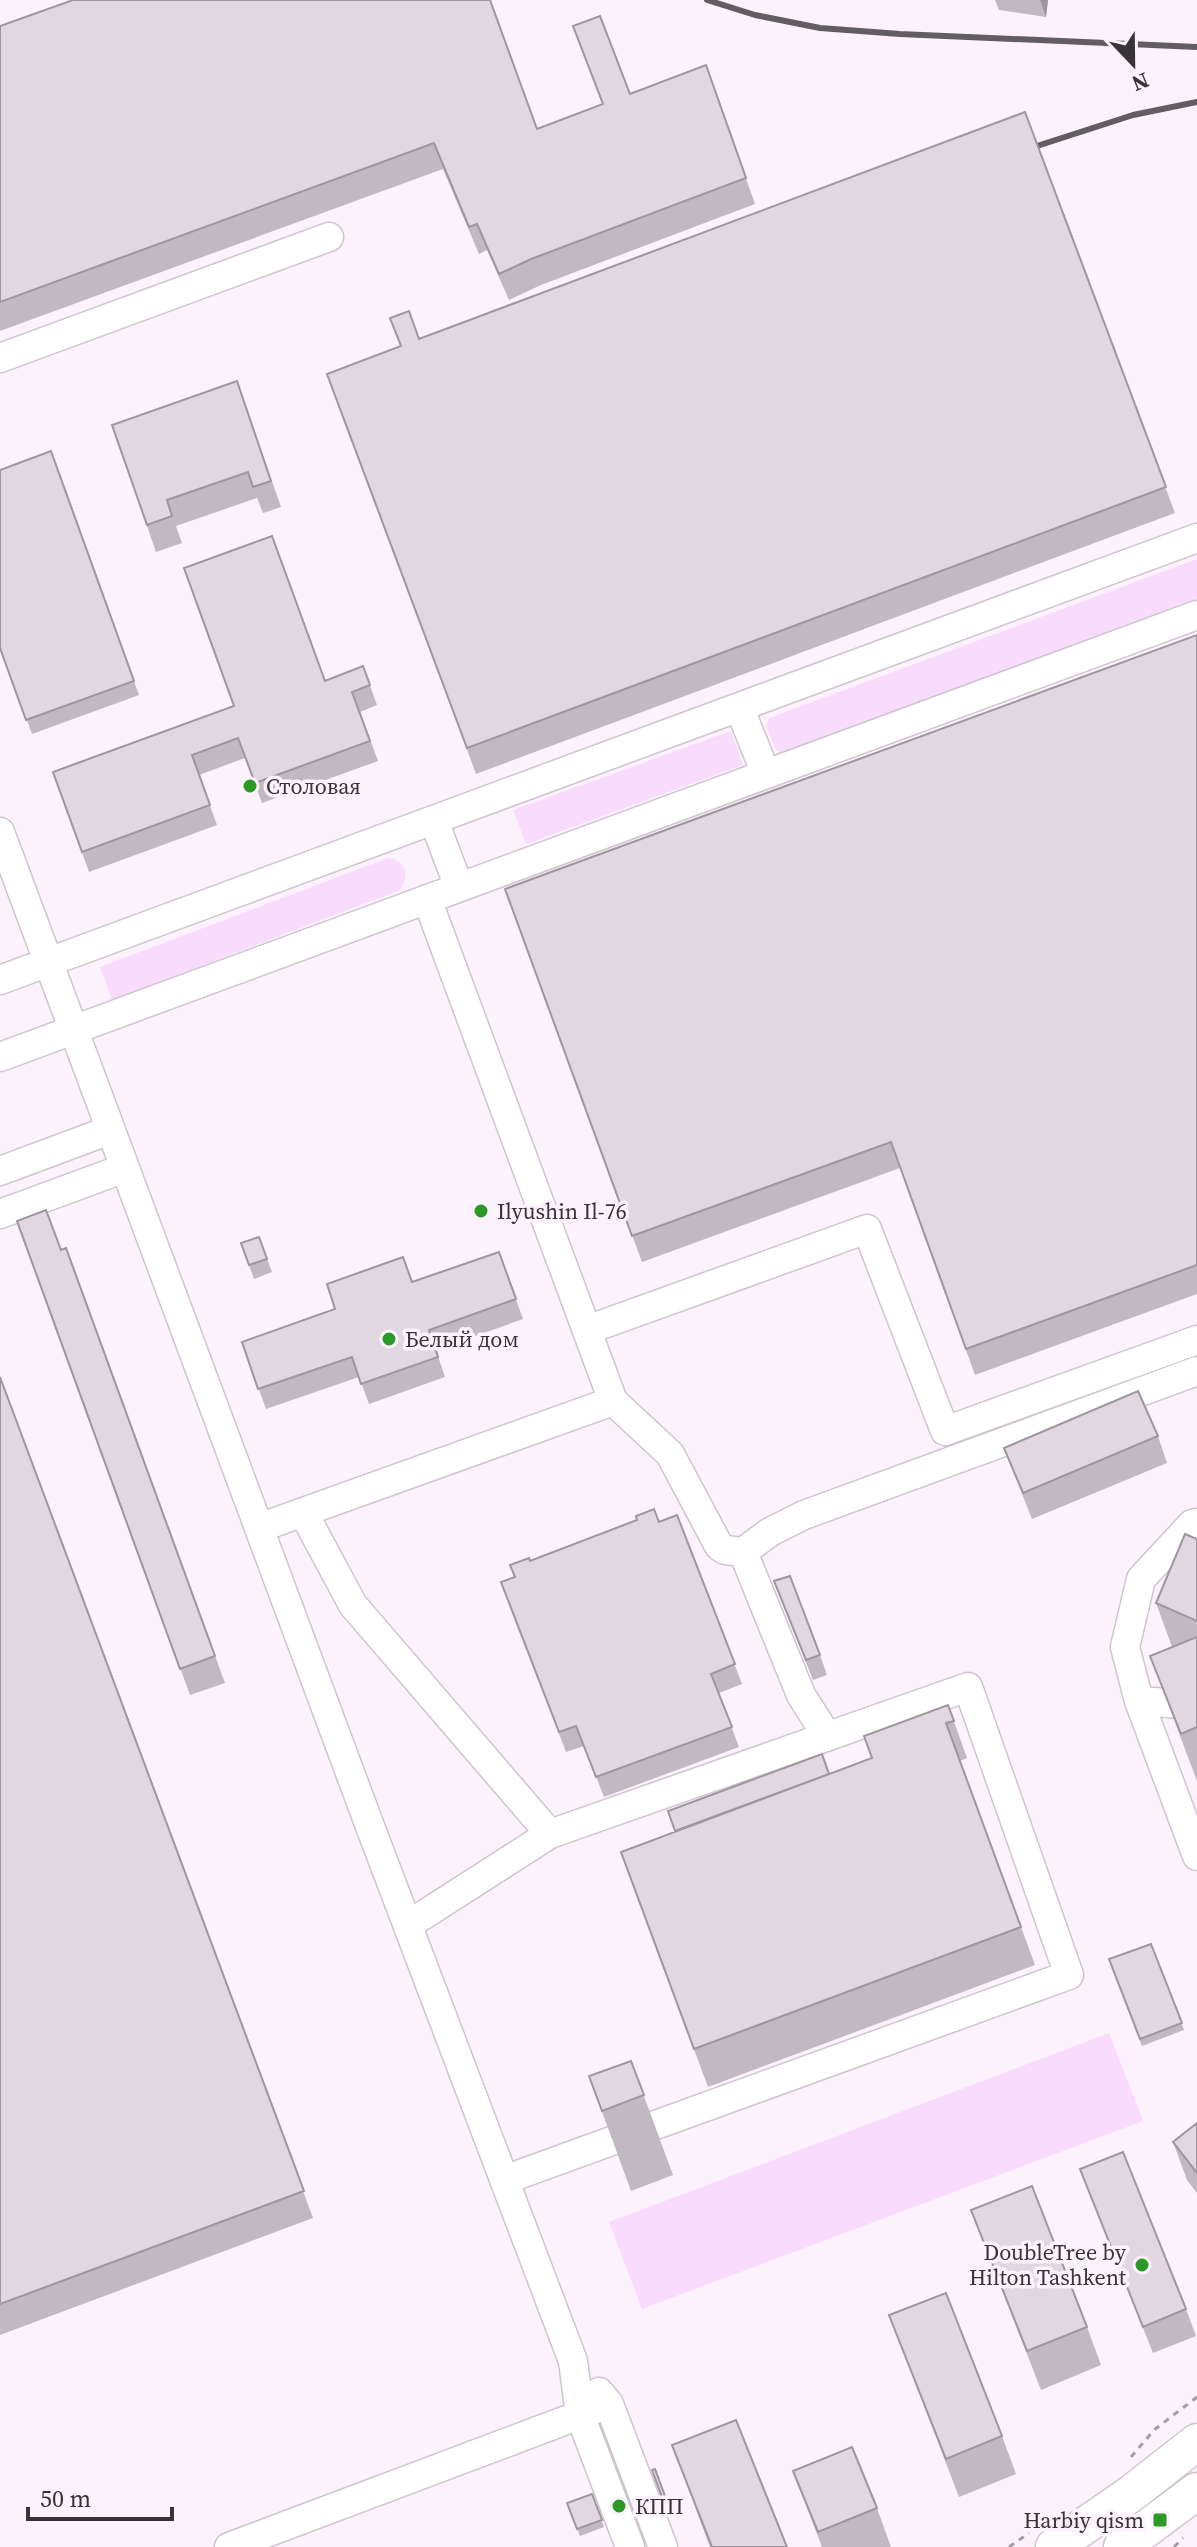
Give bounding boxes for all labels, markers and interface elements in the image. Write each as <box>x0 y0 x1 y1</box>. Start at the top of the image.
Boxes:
north arrow <box>1093 24 1173 104</box>
text: N <box>1127 66 1154 99</box>
place label: Столовая <box>266 771 361 801</box>
marker: Столовая <box>241 777 259 795</box>
place label: Ilyushin Il-76 <box>497 1196 627 1226</box>
marker: Ilyushin Il-76 <box>472 1202 490 1220</box>
place label: Белый дом <box>405 1324 519 1354</box>
marker: Белый дом <box>380 1330 398 1348</box>
place label: DoubleTree by Hilton Tashkent <box>969 2237 1127 2292</box>
marker: DoubleTree by Hilton Tashkent <box>1133 2256 1151 2274</box>
scale bar <box>28 2471 172 2521</box>
text: 50 m <box>40 2482 91 2515</box>
place label: КПП <box>635 2491 683 2521</box>
marker: КПП <box>610 2497 628 2515</box>
place label: Harbiy qism <box>1023 2505 1144 2535</box>
marker: Harbiy qism <box>1151 2511 1169 2529</box>

